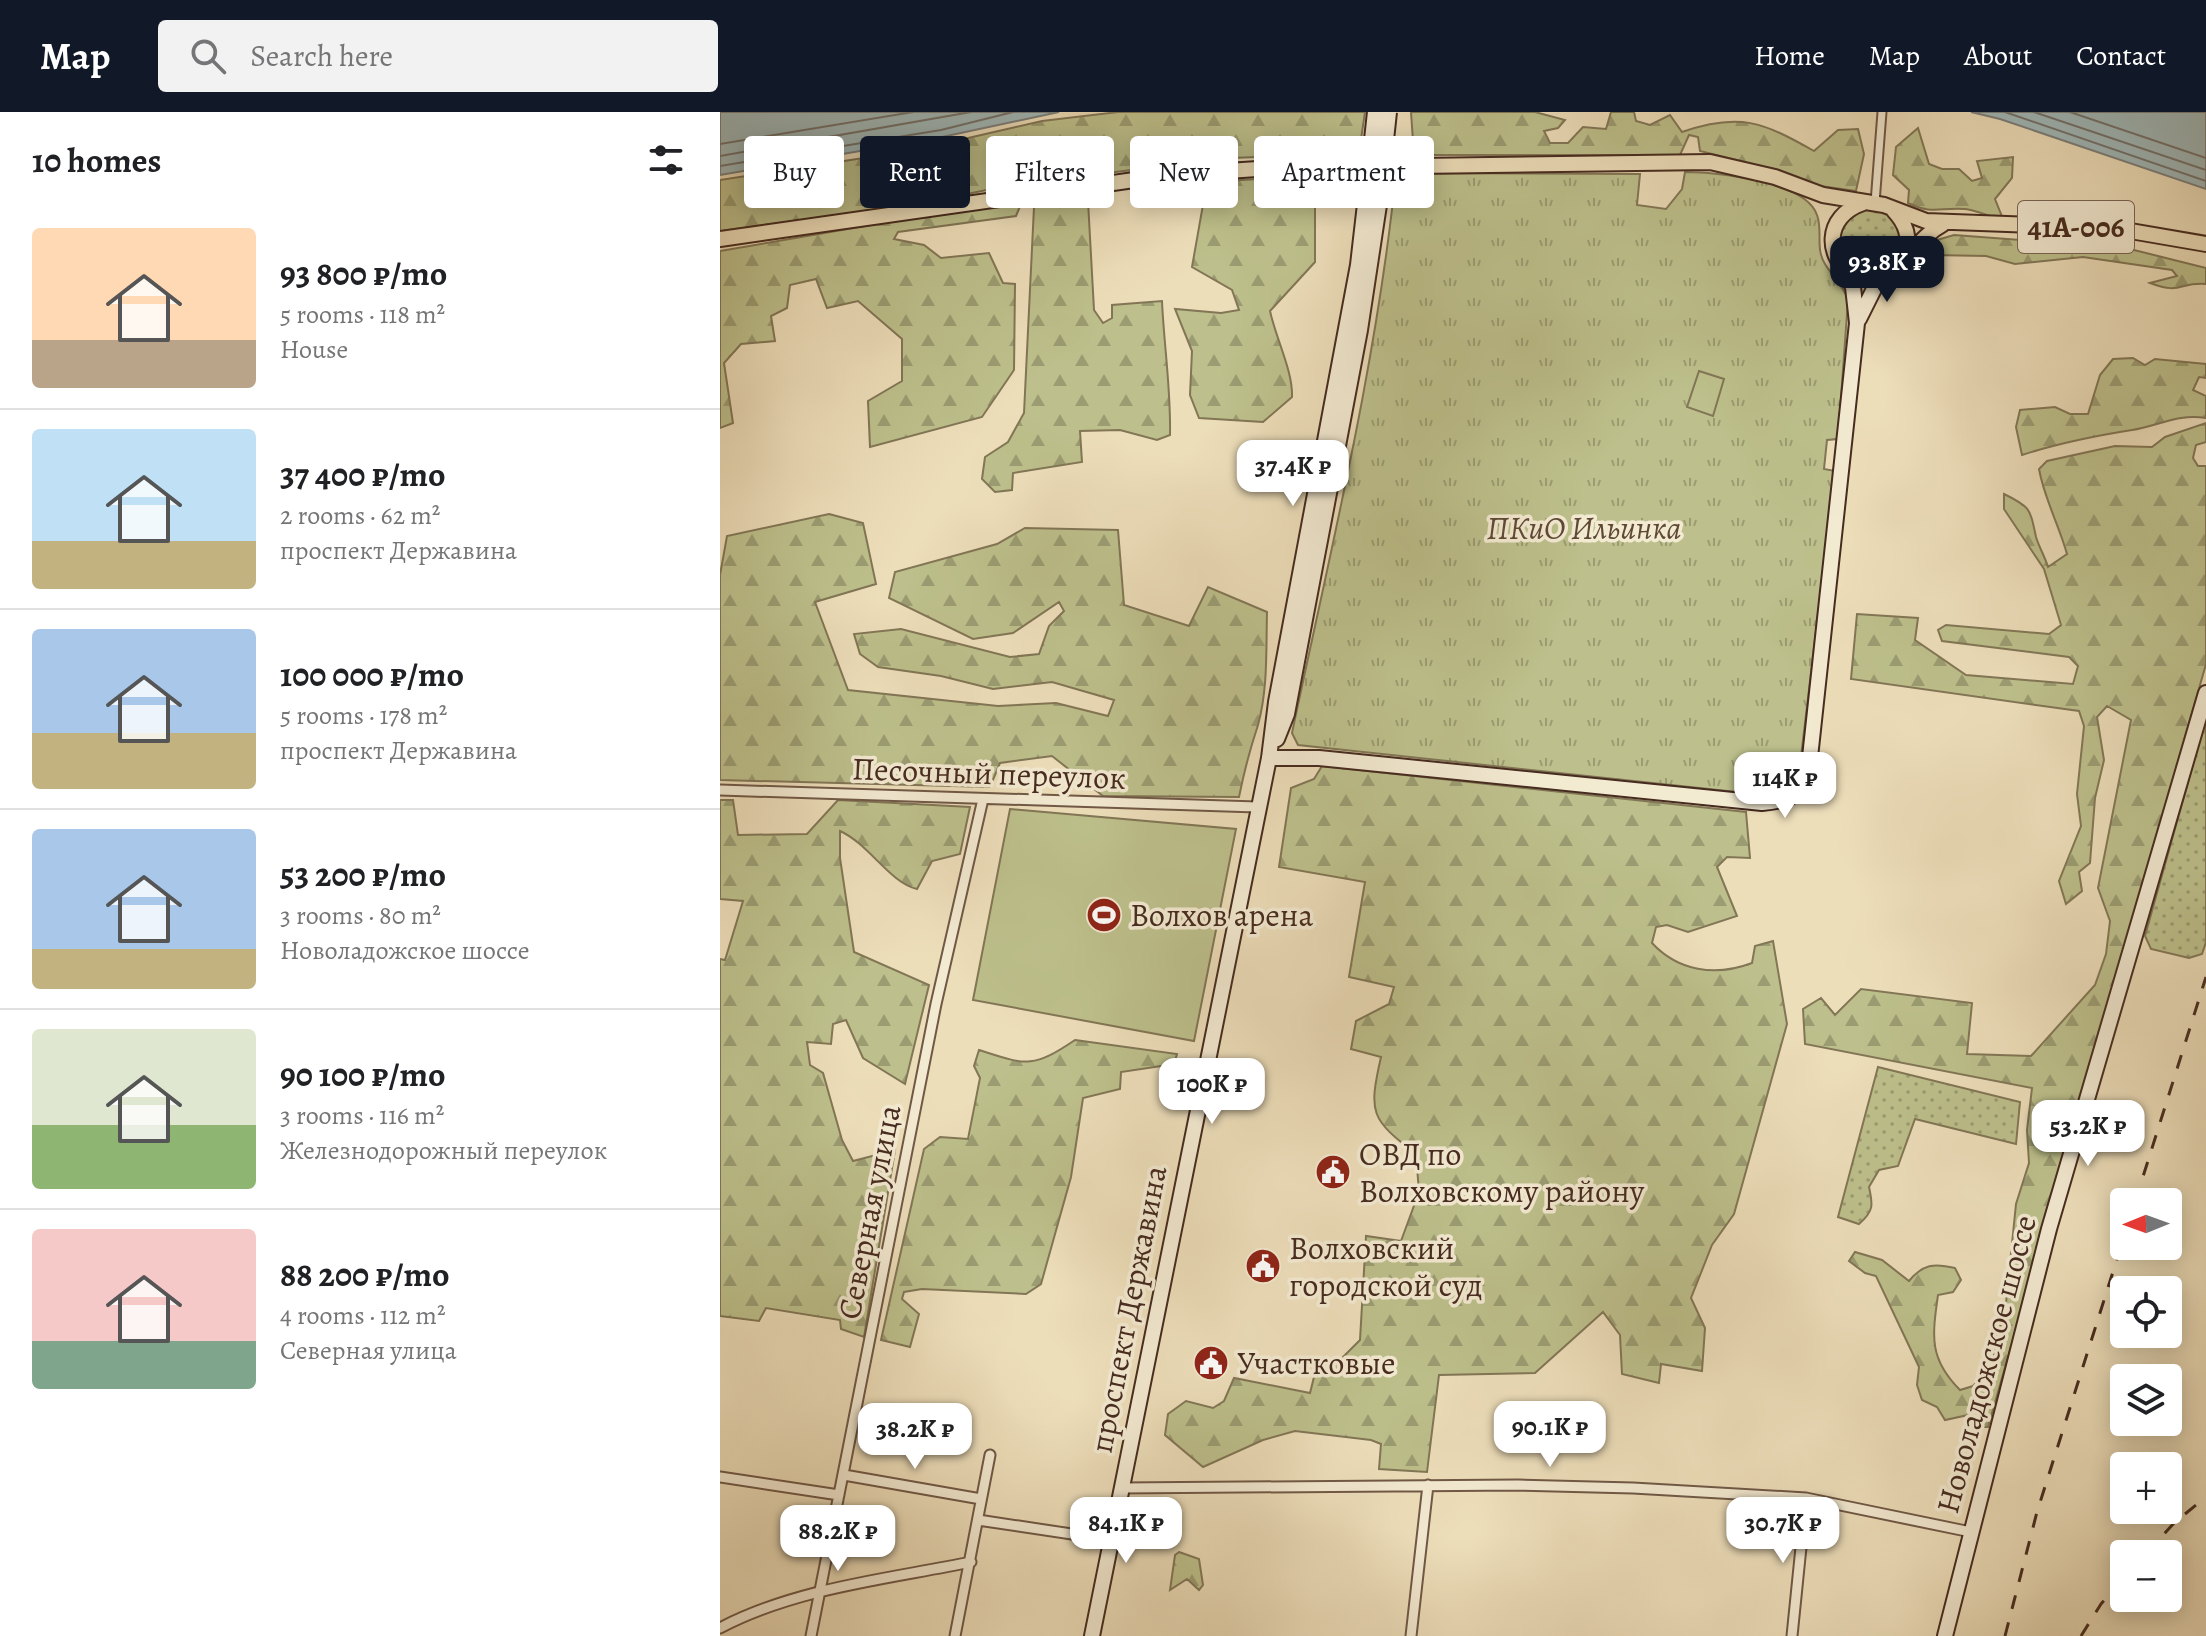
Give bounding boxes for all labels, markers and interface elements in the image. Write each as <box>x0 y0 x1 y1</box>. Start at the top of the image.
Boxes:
search box <box>158 20 718 92</box>
text: Map <box>40 30 110 82</box>
icon: search <box>186 34 230 78</box>
text: Search here <box>250 36 393 76</box>
text: Home <box>1754 37 1825 75</box>
text: Map <box>1869 37 1920 75</box>
text: About <box>1964 37 2032 75</box>
text: Contact <box>2076 37 2166 75</box>
chip: Buy <box>744 136 844 208</box>
chip: Rent <box>860 136 970 208</box>
chip: Filters <box>986 136 1114 208</box>
chip: New <box>1130 136 1238 208</box>
chip: Apartment <box>1254 136 1434 208</box>
text: 10 homes <box>32 137 161 184</box>
icon: filters <box>644 138 688 182</box>
road number: 41А-006 <box>2018 201 2134 253</box>
pin: 93.8K ₽ <box>1813 236 1961 304</box>
text: 93.8K ₽ <box>1848 244 1926 279</box>
text: 93 800 ₽/mo <box>280 250 447 297</box>
icon: home <box>96 260 192 356</box>
text: 5 rooms · 118 m² <box>280 297 445 332</box>
text: House <box>280 332 348 367</box>
pin: 37.4K ₽ <box>1219 440 1367 508</box>
text: 37.4K ₽ <box>1255 448 1331 483</box>
text: 37 400 ₽/mo <box>280 451 446 498</box>
icon: home <box>96 461 192 557</box>
text: 2 rooms · 62 m² <box>280 498 440 533</box>
park label: ПКиО Ильинка <box>1486 506 1682 550</box>
text: проспект Державина <box>280 533 517 568</box>
text: 100 000 ₽/mo <box>280 651 464 698</box>
icon: home <box>96 661 192 757</box>
text: 5 rooms · 178 m² <box>280 698 447 733</box>
text: проспект Державина <box>280 733 517 768</box>
street label: Песочный переулок <box>851 746 1127 800</box>
pin: 114K ₽ <box>1720 752 1850 820</box>
text: 114K ₽ <box>1752 760 1818 795</box>
text: 53 200 ₽/mo <box>280 851 446 898</box>
icon: home <box>96 861 192 957</box>
place label: Волхов арена <box>1130 893 1313 937</box>
sports icon: Волхов арена <box>1085 896 1123 934</box>
text: 3 rooms · 80 m² <box>280 898 441 933</box>
text: Новоладожское шоссе <box>280 933 530 968</box>
text: 90 100 ₽/mo <box>280 1051 446 1098</box>
pin: 100K ₽ <box>1147 1058 1277 1126</box>
icon: home <box>96 1061 192 1157</box>
text: 100K ₽ <box>1177 1066 1247 1101</box>
text: 3 rooms · 116 m² <box>280 1098 444 1133</box>
pin: 53.2K ₽ <box>2014 1100 2162 1168</box>
street label: Северная улица <box>827 1101 911 1323</box>
text: 53.2K ₽ <box>2050 1108 2126 1143</box>
place label: ОВД по Волховскому району <box>1359 1132 1645 1213</box>
text: Железнодорожный переулок <box>280 1133 607 1168</box>
public building icon: ОВД по Волховскому району <box>1314 1153 1352 1191</box>
street label: проспект Державина <box>1079 1161 1177 1456</box>
north arrow <box>2110 1188 2182 1260</box>
map controls <box>2110 1188 2182 1612</box>
street label: Новоладожское шоссе <box>1925 1210 2047 1518</box>
place label: Волховский городской суд <box>1289 1226 1482 1307</box>
public building icon: Волховский городской суд <box>1244 1247 1282 1285</box>
text: 88 200 ₽/mo <box>280 1251 450 1298</box>
icon: home <box>96 1261 192 1357</box>
button: locate <box>2110 1276 2182 1348</box>
text: 4 rooms · 112 m² <box>280 1298 446 1333</box>
text: Северная улица <box>280 1333 457 1368</box>
place label: Участковые <box>1237 1341 1396 1385</box>
public building icon: Участковые <box>1192 1344 1230 1382</box>
button: layers <box>2110 1364 2182 1436</box>
pin: 90.1K ₽ <box>1476 1401 1624 1469</box>
pin: 38.2K ₽ <box>841 1403 989 1471</box>
text: 90.1K ₽ <box>1512 1409 1588 1444</box>
text: 38.2K ₽ <box>876 1411 954 1446</box>
button: + <box>2110 1452 2182 1524</box>
pin: 84.1K ₽ <box>1052 1497 1200 1565</box>
pin: 30.7K ₽ <box>1709 1497 1857 1565</box>
pin: 88.2K ₽ <box>764 1505 912 1573</box>
text: 84.1K ₽ <box>1088 1505 1164 1540</box>
text: 30.7K ₽ <box>1744 1505 1822 1540</box>
text: 88.2K ₽ <box>798 1513 878 1548</box>
button: − <box>2110 1540 2182 1612</box>

